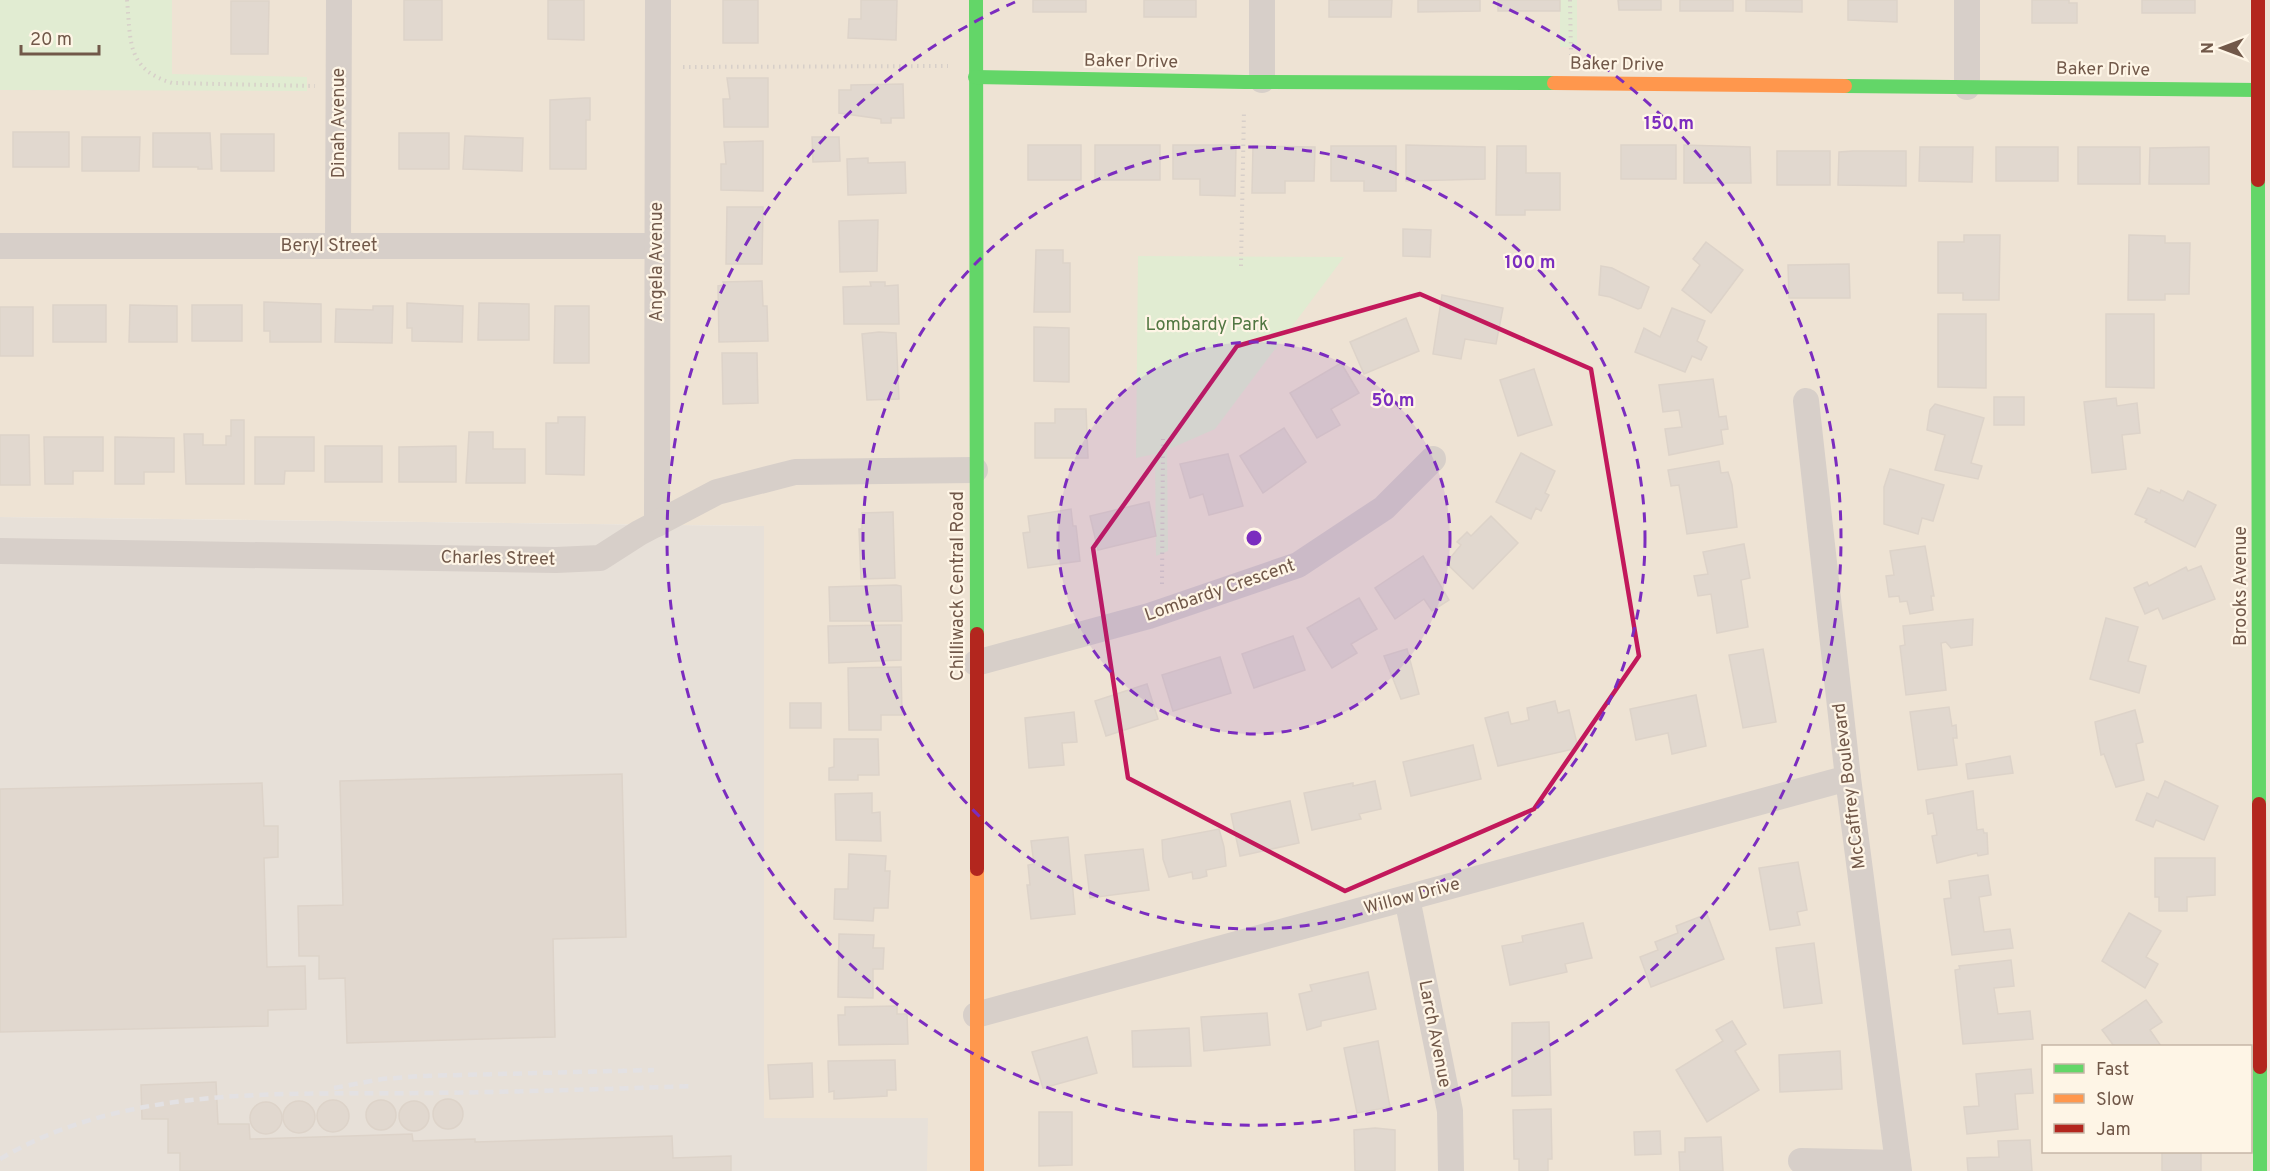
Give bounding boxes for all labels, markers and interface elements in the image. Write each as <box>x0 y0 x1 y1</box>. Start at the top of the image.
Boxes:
scale bar <box>21 18 99 56</box>
north arrow <box>2192 18 2252 78</box>
text: 20 m <box>30 29 72 52</box>
text: N <box>2199 42 2219 54</box>
street label: Baker Drive <box>1084 50 1178 74</box>
street label: Baker Drive <box>1570 53 1664 77</box>
street label: Baker Drive <box>2056 58 2150 82</box>
street label: Dinah Avenue <box>328 68 351 178</box>
text: 150 m <box>1644 113 1694 136</box>
street label: Angela Avenue <box>646 202 669 322</box>
street label: Beryl Street <box>280 235 378 258</box>
text: 100 m <box>1504 252 1556 275</box>
park label: Lombardy Park <box>1146 314 1268 337</box>
text: 50 m <box>1371 390 1415 413</box>
street label: Chilliwack Central Road <box>947 491 970 681</box>
street label: Brooks Avenue <box>2230 526 2253 646</box>
centre of rings <box>1244 528 1264 548</box>
street label: Charles Street <box>440 546 556 572</box>
street label: Lombardy Crescent <box>1142 555 1298 627</box>
street label: McCaffrey Boulevard <box>1828 701 1872 871</box>
street label: Willow Drive <box>1361 873 1463 921</box>
street label: Larch Avenue <box>1412 978 1456 1090</box>
legend <box>2042 1045 2252 1153</box>
text: Fast <box>2096 1059 2129 1082</box>
text: Slow <box>2096 1089 2134 1112</box>
text: Jam <box>2096 1119 2131 1142</box>

